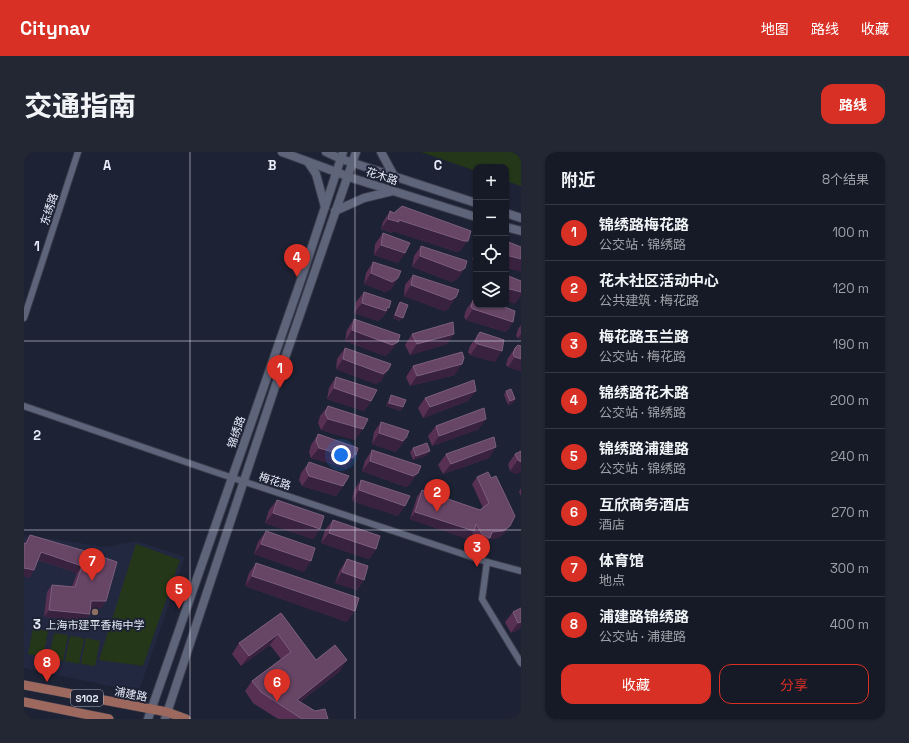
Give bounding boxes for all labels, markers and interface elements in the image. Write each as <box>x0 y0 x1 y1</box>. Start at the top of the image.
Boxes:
text: Citynav <box>20 16 90 41</box>
text: 地图 <box>761 20 789 38</box>
text: 路线 <box>811 20 839 38</box>
text: 收藏 <box>861 20 889 38</box>
button: 路线 <box>821 84 885 124</box>
text: 交通指南 <box>24 88 136 124</box>
text: A <box>103 157 112 174</box>
text: B <box>268 157 277 174</box>
text: C <box>434 157 442 174</box>
street label: 花木路 <box>364 164 400 188</box>
map controls <box>473 164 509 308</box>
button: + <box>473 164 509 200</box>
text: 附近 <box>561 169 595 191</box>
text: 8个结果 <box>822 171 869 188</box>
street label: 东绣路 <box>37 191 61 227</box>
button: − <box>473 200 509 236</box>
text: 锦绣路梅花路 <box>599 215 689 234</box>
text: 1 <box>571 224 577 241</box>
text: 100 m <box>832 224 869 241</box>
button: locate <box>473 236 509 272</box>
text: 公交站 · 锦绣路 <box>599 236 686 253</box>
text: 1 <box>34 238 40 255</box>
pin: 4 <box>284 244 310 277</box>
text: 花木社区活动中心 <box>599 271 719 290</box>
button: layers <box>473 272 509 308</box>
text: 2 <box>570 280 578 297</box>
text: 120 m <box>833 280 869 297</box>
text: 公共建筑 · 梅花路 <box>599 292 699 309</box>
text: 梅花路玉兰路 <box>599 327 689 346</box>
text: 3 <box>570 336 578 353</box>
text: 190 m <box>833 336 869 353</box>
text: 公交站 · 梅花路 <box>599 348 686 365</box>
pin: 1 <box>267 355 293 388</box>
text: 锦绣路花木路 <box>599 383 689 402</box>
text: 4 <box>570 392 578 409</box>
text: 200 m <box>830 392 869 409</box>
text: 公交站 · 锦绣路 <box>599 404 686 421</box>
street label: 锦绣路 <box>224 414 248 450</box>
text: 2 <box>33 427 41 444</box>
text: 锦绣路浦建路 <box>599 439 689 458</box>
your location <box>331 445 351 465</box>
text: 5 <box>570 448 578 465</box>
text: 240 m <box>831 448 869 465</box>
text: 公交站 · 锦绣路 <box>599 460 686 477</box>
street label: 梅花路 <box>257 469 293 493</box>
pin: 2 <box>424 479 450 512</box>
text: 互欣商务酒店 <box>599 495 689 514</box>
text: 6 <box>570 504 578 521</box>
text: 270 m <box>831 504 869 521</box>
text: 酒店 <box>599 516 625 533</box>
pin: 3 <box>464 534 490 567</box>
pin: 7 <box>79 548 105 581</box>
text: 体育馆 <box>599 551 644 570</box>
text: 7 <box>570 560 578 577</box>
text: 300 m <box>830 560 869 577</box>
text: 地点 <box>599 572 625 589</box>
pin: 5 <box>166 576 192 609</box>
marker: 上海市建平香梅中学 <box>90 607 100 617</box>
text: 浦建路锦绣路 <box>599 607 689 626</box>
text: 3 <box>33 616 41 633</box>
text: 8 <box>570 616 578 633</box>
text: 400 m <box>830 616 869 633</box>
place label: 上海市建平香梅中学 <box>46 618 145 632</box>
text: 公交站 · 浦建路 <box>599 628 686 645</box>
pin: 8 <box>34 649 60 682</box>
button: 收藏 <box>561 664 711 704</box>
button: 分享 <box>719 664 869 704</box>
pin: 6 <box>264 669 290 702</box>
street label: 浦建路 <box>113 684 149 704</box>
road number: S102 <box>71 690 103 706</box>

